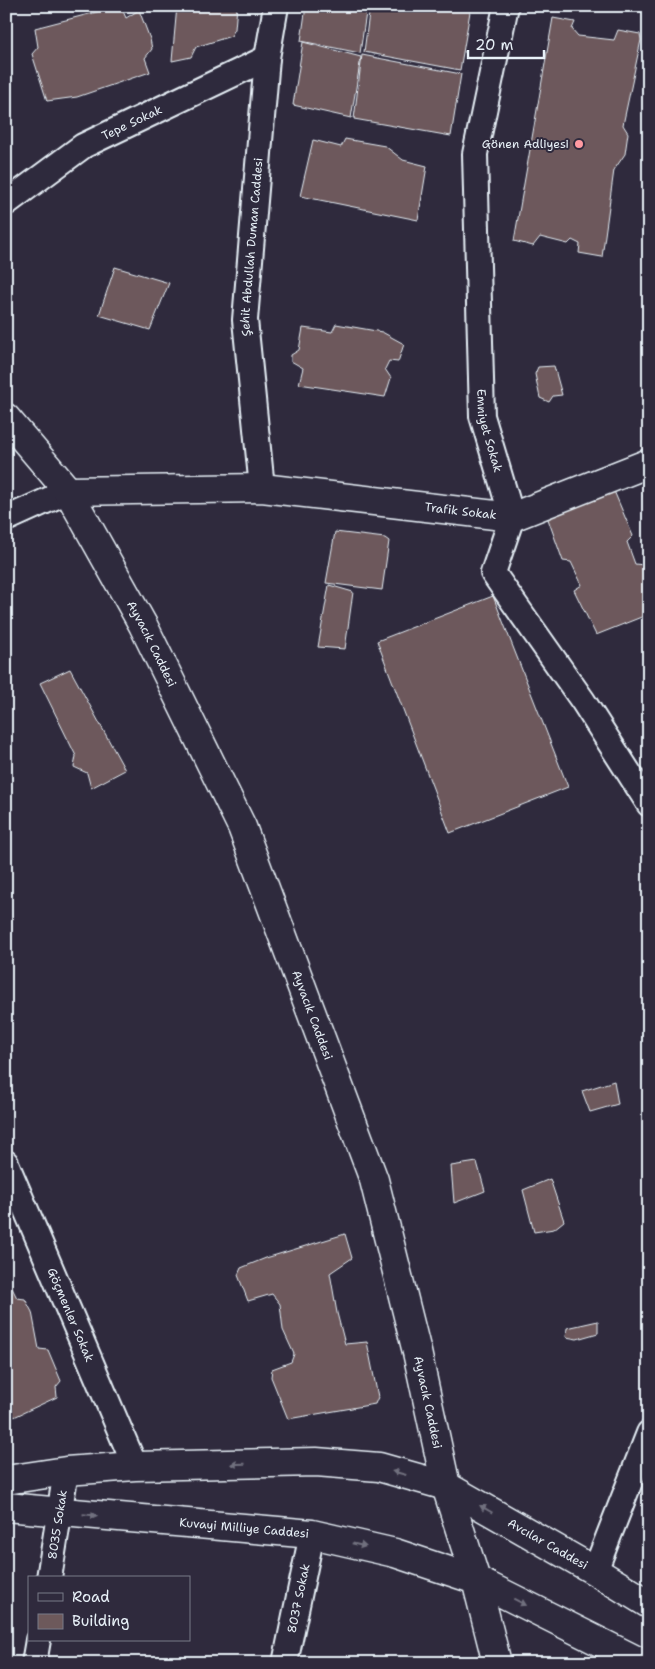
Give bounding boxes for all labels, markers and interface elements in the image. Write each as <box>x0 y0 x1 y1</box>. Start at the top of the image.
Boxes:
scale bar <box>468 28 544 60</box>
text: 20 m <box>475 35 514 55</box>
street label: Tepe Sokak <box>99 101 165 144</box>
place label: Gönen Adliyesi <box>482 136 569 152</box>
marker: Gönen Adliyesi <box>573 138 585 150</box>
street label: Şehit Abdullah Duman Caddesi <box>237 157 267 337</box>
street label: Emniyet Sokak <box>473 389 506 474</box>
street label: Trafik Sokak <box>424 499 497 523</box>
street label: Ayvacık Caddesi <box>123 598 180 689</box>
street label: Ayvacık Caddesi <box>288 968 336 1062</box>
street label: Göçmenler Sokak <box>43 1265 98 1365</box>
street label: Ayvacık Caddesi <box>410 1355 446 1450</box>
one-way arrow <box>229 1460 245 1468</box>
one-way arrow <box>391 1469 407 1477</box>
street label: 8035 Sokak <box>44 1489 71 1561</box>
one-way arrow <box>479 1504 493 1513</box>
one-way arrow <box>82 1511 98 1519</box>
street label: Kuvayi Milliye Caddesi <box>179 1514 310 1542</box>
street label: Avcılar Caddesi <box>505 1515 591 1573</box>
one-way arrow <box>352 1541 367 1549</box>
street label: 8037 Sokak <box>283 1562 314 1635</box>
legend <box>28 1576 190 1642</box>
text: Road <box>72 1587 110 1607</box>
one-way arrow <box>513 1598 527 1606</box>
text: Building <box>72 1611 129 1631</box>

